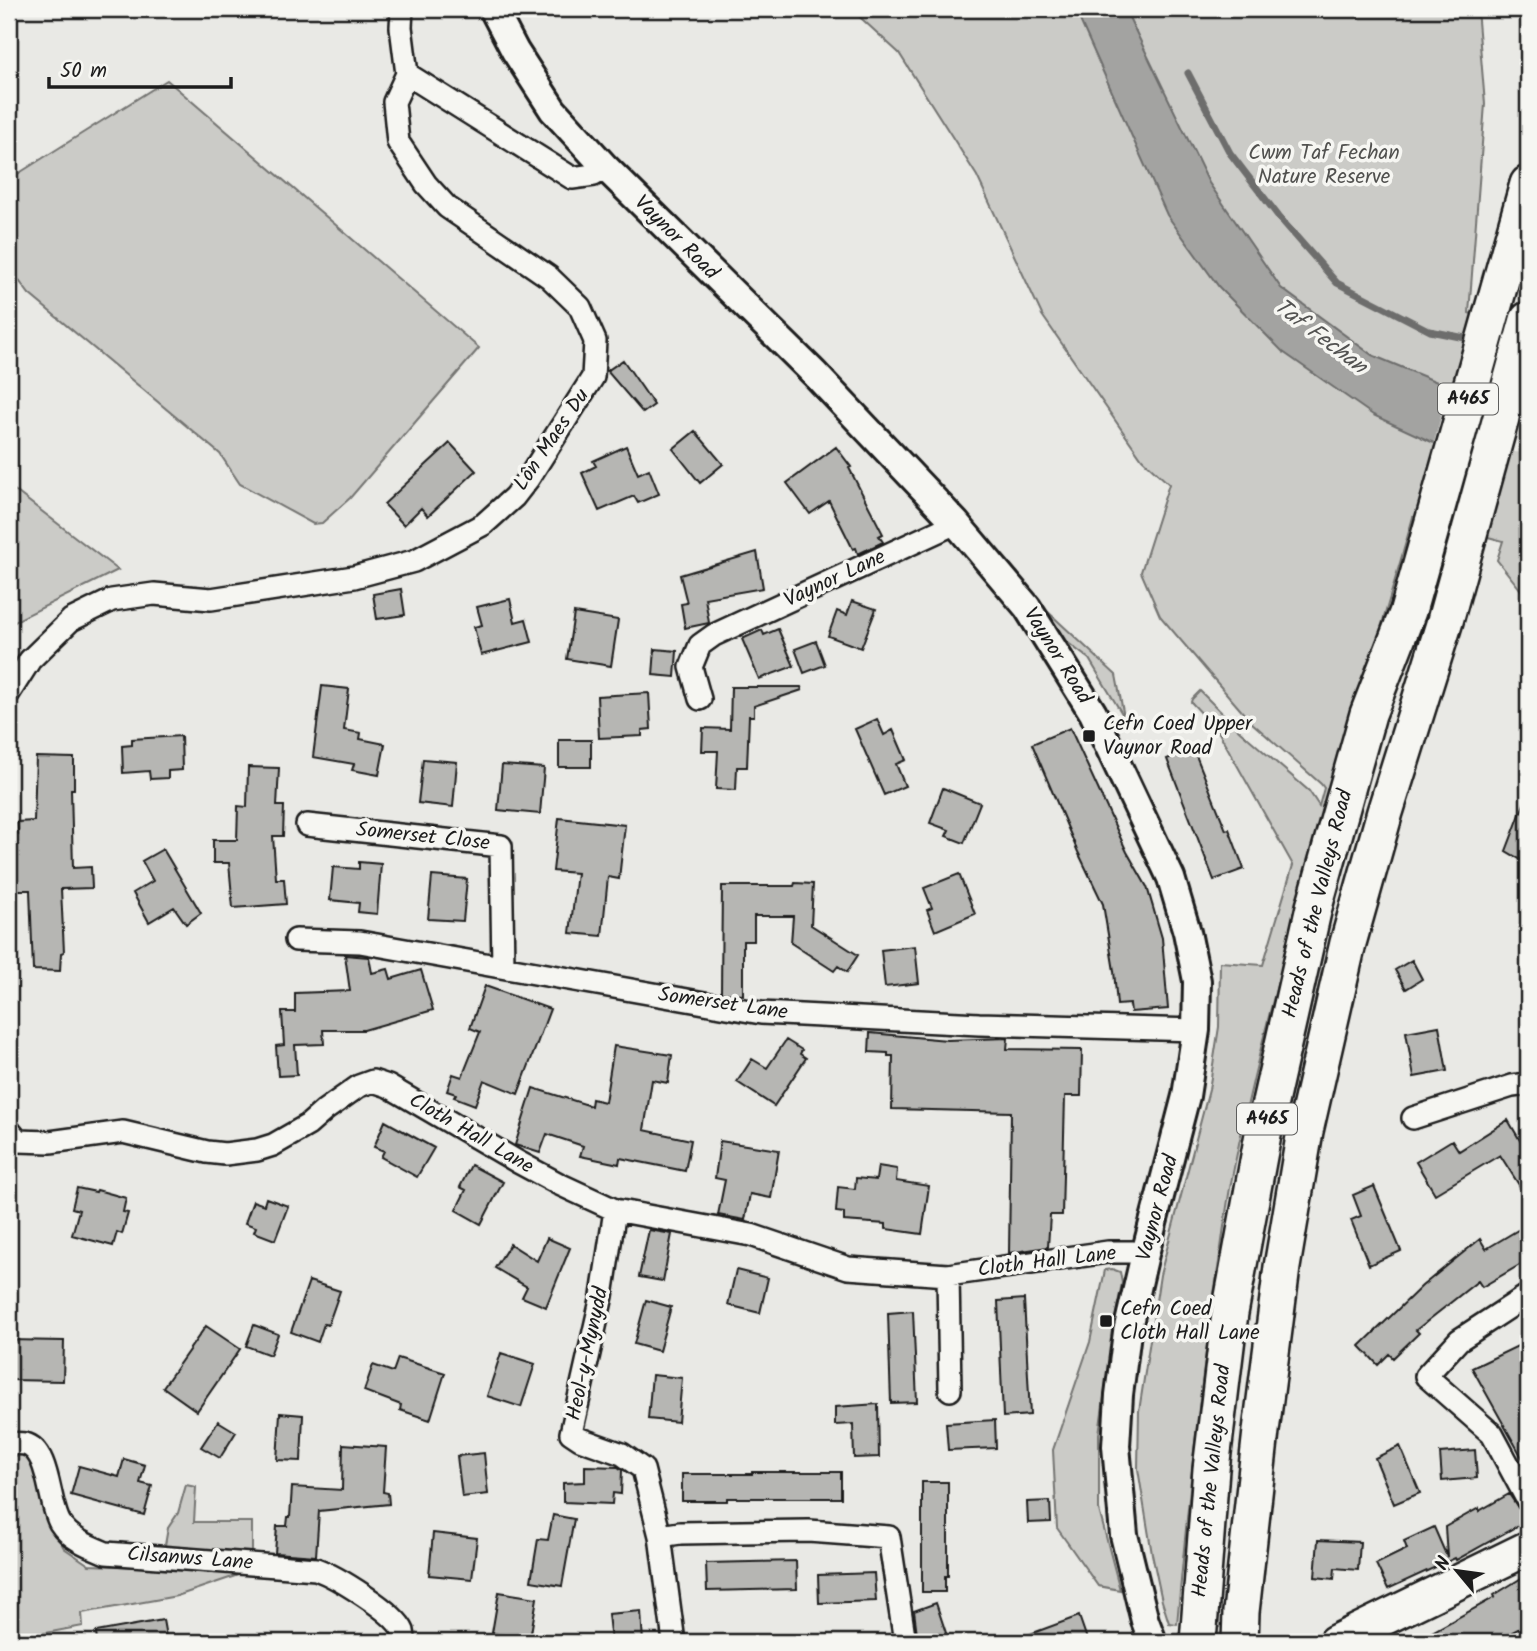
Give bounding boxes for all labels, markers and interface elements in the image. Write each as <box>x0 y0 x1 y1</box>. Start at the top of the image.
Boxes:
scale bar <box>49 46 231 90</box>
text: 50 m <box>60 55 107 88</box>
park label: Cwm Taf Fechan Nature Reserve <box>1248 137 1400 194</box>
street label: Vaynor Road <box>626 188 727 289</box>
water label: Taf Fechan <box>1266 290 1376 385</box>
street label: Lôn Maes Du <box>505 382 599 498</box>
road number: A465 <box>1438 384 1498 414</box>
street label: Vaynor Lane <box>779 541 892 617</box>
street label: Vaynor Road <box>1014 601 1100 711</box>
place label: Cefn Coed Upper Vaynor Road <box>1103 708 1253 765</box>
marker: Cefn Coed Upper Vaynor Road <box>1081 728 1097 744</box>
street label: Heads of the Valleys Road <box>1274 786 1362 1022</box>
street label: Somerset Close <box>354 814 492 860</box>
street label: Somerset Lane <box>656 979 791 1030</box>
street label: Cloth Hall Lane <box>402 1085 540 1183</box>
road number: A465 <box>1237 1104 1297 1134</box>
street label: Vaynor Road <box>1128 1151 1188 1265</box>
street label: Cloth Hall Lane <box>976 1237 1119 1287</box>
street label: Heol-y-Mynydd <box>558 1284 618 1424</box>
place label: Cefn Coed Cloth Hall Lane <box>1120 1293 1260 1350</box>
marker: Cefn Coed Cloth Hall Lane <box>1098 1313 1114 1329</box>
street label: Heads of the Valleys Road <box>1183 1362 1241 1599</box>
north arrow <box>1422 1536 1492 1606</box>
street label: Cilsanws Lane <box>126 1538 255 1580</box>
text: N <box>1428 1551 1460 1576</box>

